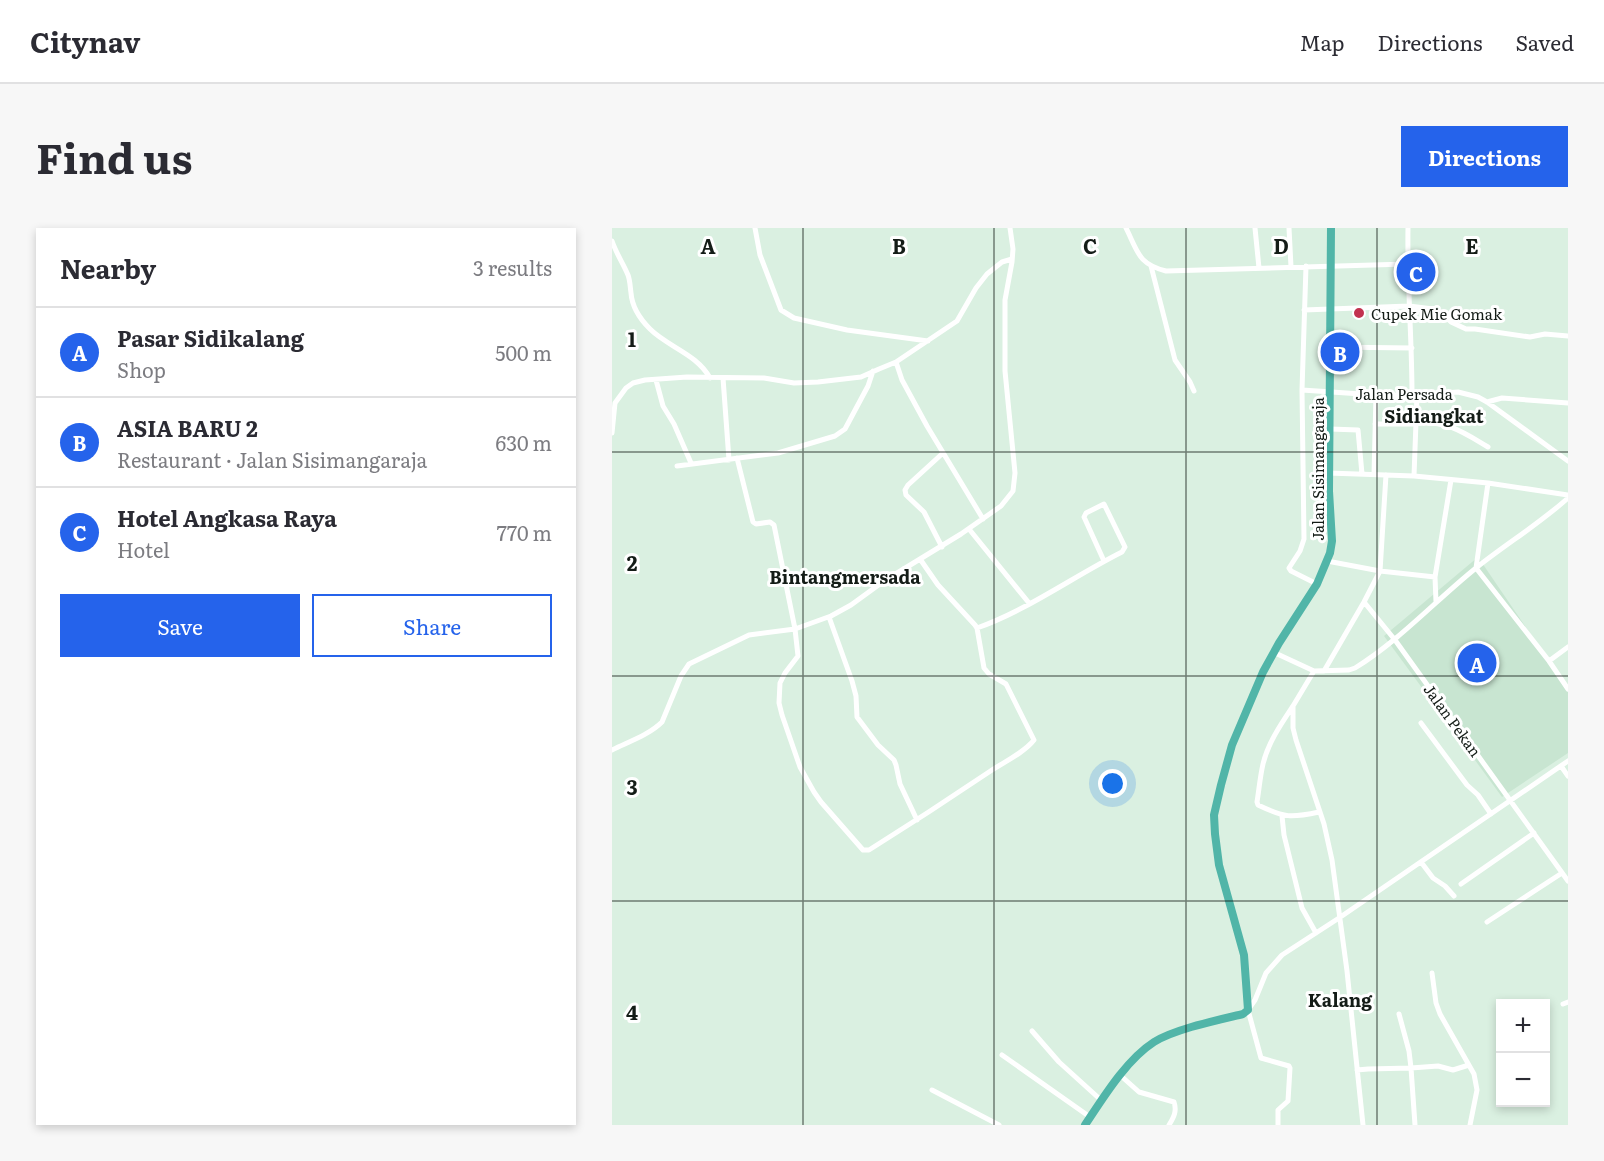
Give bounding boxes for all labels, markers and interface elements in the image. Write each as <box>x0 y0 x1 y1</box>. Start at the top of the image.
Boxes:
text: Citynav <box>30 20 140 62</box>
text: Map <box>1300 26 1345 57</box>
text: Directions <box>1378 26 1483 57</box>
text: Saved <box>1516 26 1574 57</box>
text: Find us <box>36 125 193 187</box>
button: Directions <box>1401 126 1568 187</box>
text: A <box>700 230 716 260</box>
text: B <box>892 230 906 260</box>
text: C <box>1083 230 1097 260</box>
text: D <box>1273 230 1289 260</box>
text: E <box>1465 230 1479 260</box>
text: Nearby <box>60 248 156 287</box>
pin: C <box>1396 250 1436 294</box>
text: 3 results <box>473 252 552 282</box>
place label: Cupek Mie Gomak <box>1371 302 1503 325</box>
marker: Cupek Mie Gomak <box>1352 306 1366 320</box>
text: Pasar Sidikalang <box>117 321 304 354</box>
text: 1 <box>628 323 636 353</box>
pin: B <box>1320 330 1360 374</box>
text: A <box>72 337 87 367</box>
text: 500 m <box>495 337 552 367</box>
text: Shop <box>117 354 166 384</box>
street label: Jalan Persada <box>1355 382 1454 405</box>
street label: Jalan Sisimangaraja <box>1306 396 1329 541</box>
district label: Sidiangkat <box>1384 402 1484 429</box>
text: ASIA BARU 2 <box>117 411 258 444</box>
text: B <box>73 427 86 457</box>
text: 630 m <box>495 427 552 457</box>
text: Restaurant · Jalan Sisimangaraja <box>117 444 427 474</box>
text: Hotel Angkasa Raya <box>117 501 337 534</box>
text: C <box>72 517 87 547</box>
text: 770 m <box>497 517 552 547</box>
text: Hotel <box>117 534 170 564</box>
text: 2 <box>627 547 638 577</box>
district label: Bintangmersada <box>769 563 921 590</box>
button: Save <box>60 594 300 657</box>
button: Share <box>312 594 552 657</box>
pin: A <box>1458 640 1496 686</box>
street label: Jalan Pekan <box>1419 679 1487 761</box>
your location <box>1098 769 1127 798</box>
text: 3 <box>626 771 638 801</box>
district label: Kalang <box>1308 986 1373 1013</box>
text: 4 <box>626 996 638 1026</box>
map controls <box>1496 999 1550 1107</box>
button: + <box>1496 999 1550 1053</box>
button: − <box>1496 1053 1550 1107</box>

